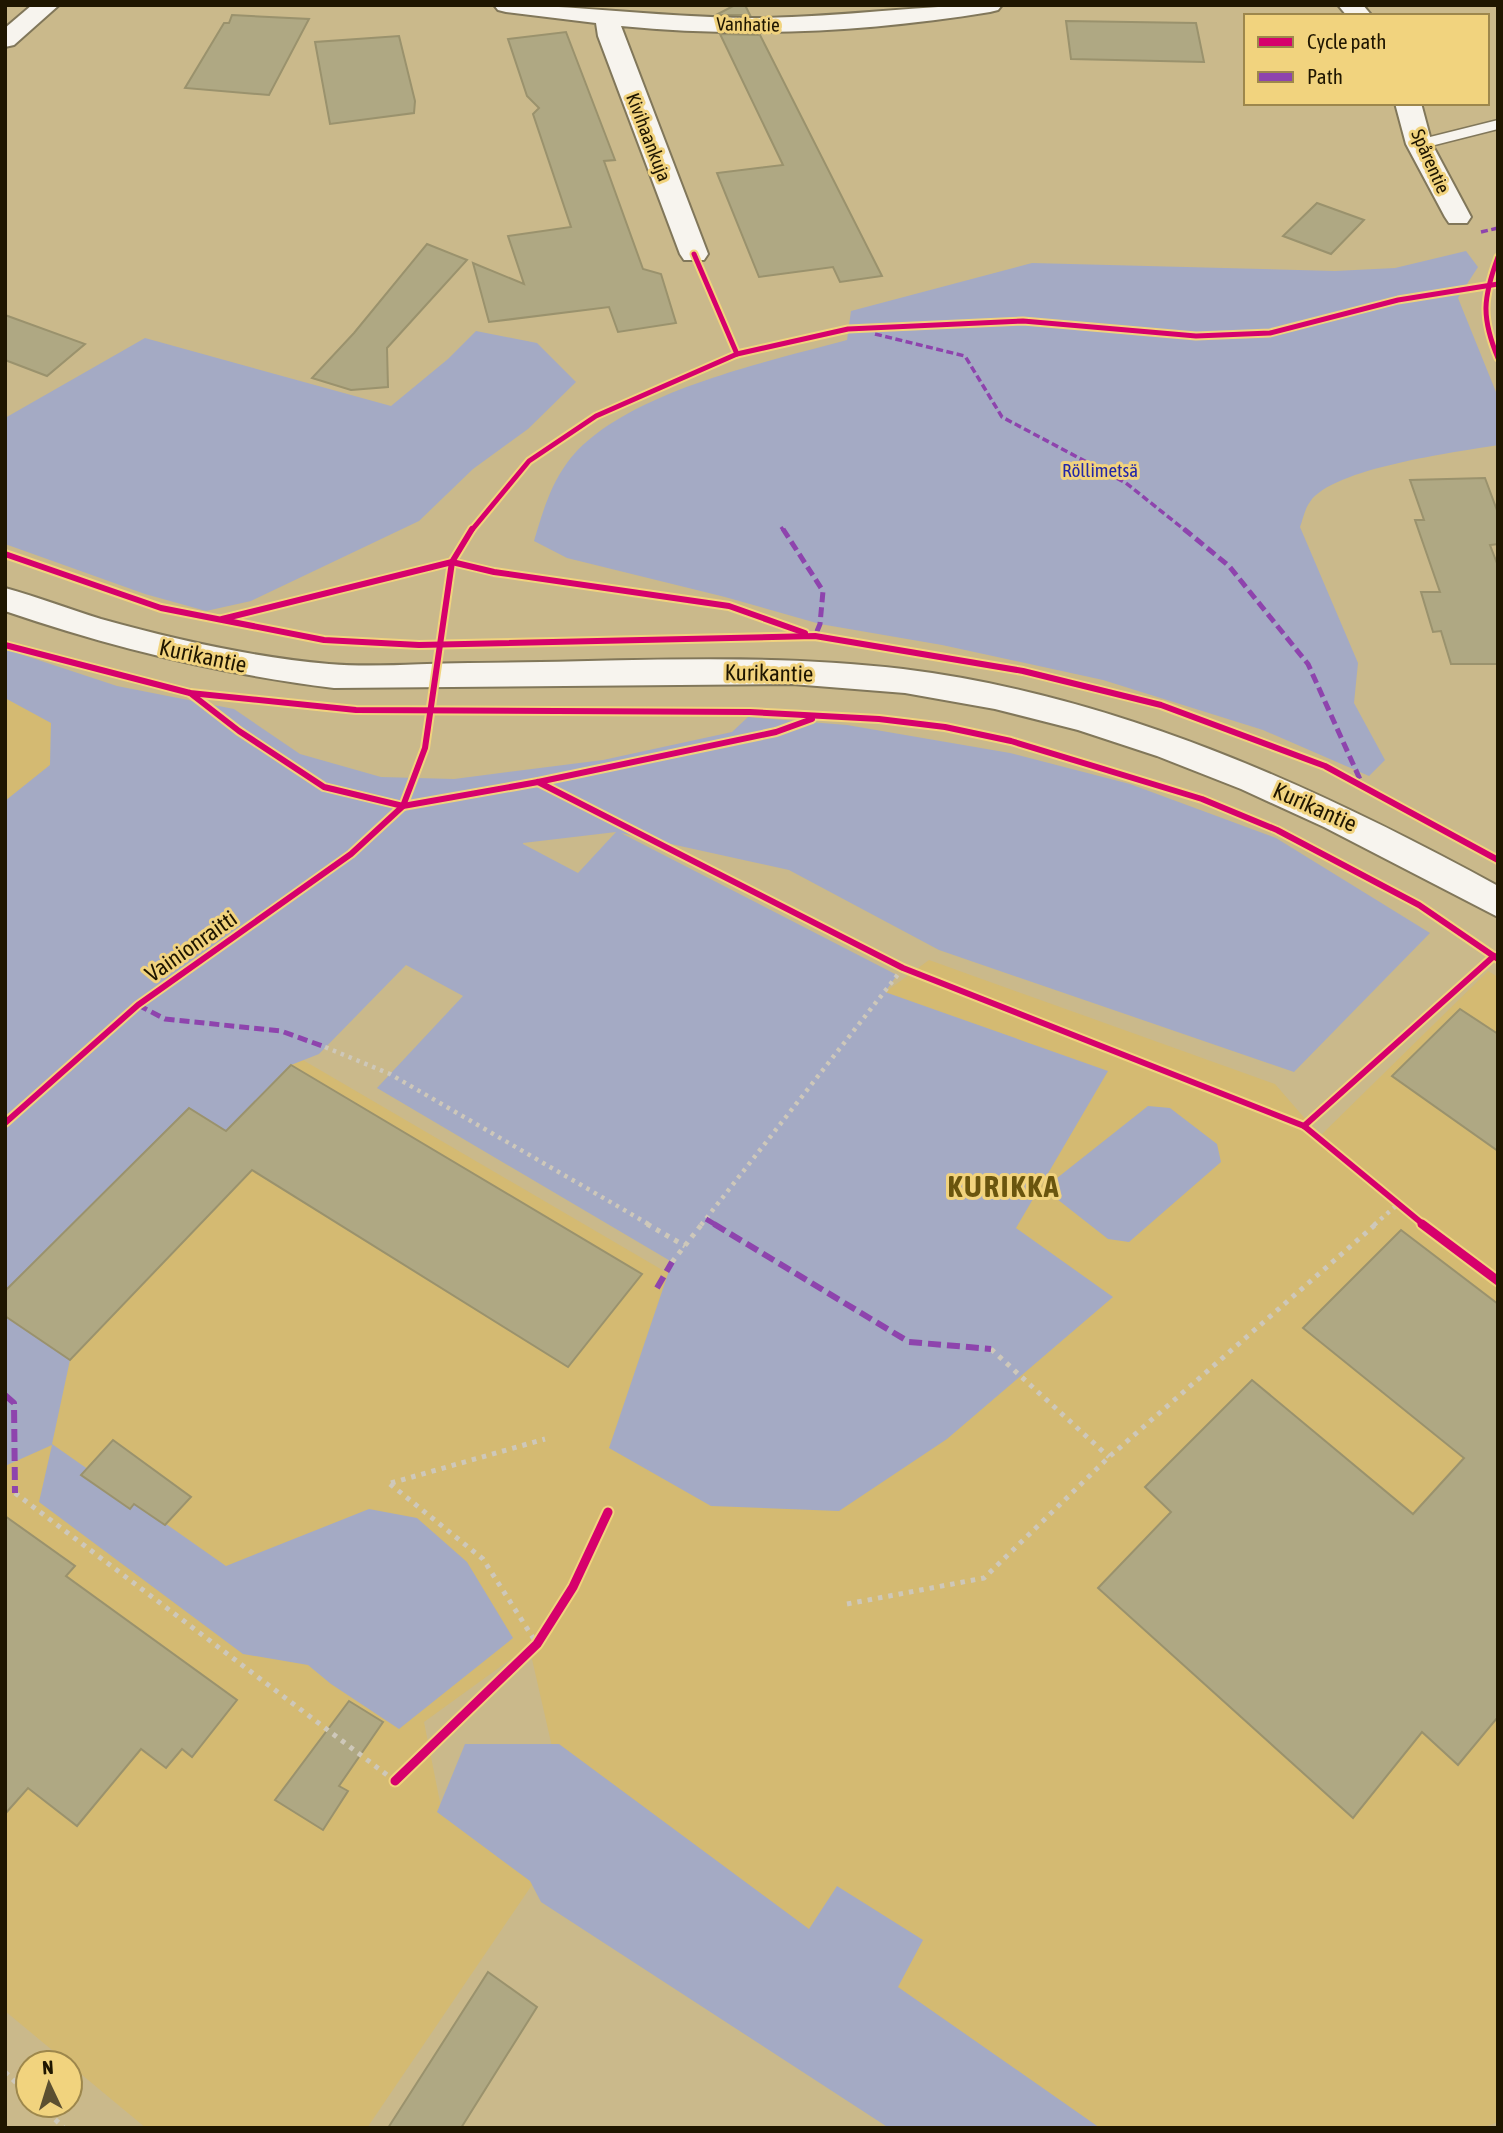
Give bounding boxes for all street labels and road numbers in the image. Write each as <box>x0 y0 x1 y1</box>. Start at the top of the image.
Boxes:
street label: Vanhatie <box>716 12 780 36</box>
street label: Kivihaankuja <box>622 90 676 184</box>
street label: Spårentie <box>1407 126 1455 196</box>
street label: Kurikantie <box>157 634 249 678</box>
street label: Kurikantie <box>724 659 814 687</box>
street label: Kurikantie <box>1269 777 1361 837</box>
street label: Vainionraitti <box>140 905 242 987</box>

